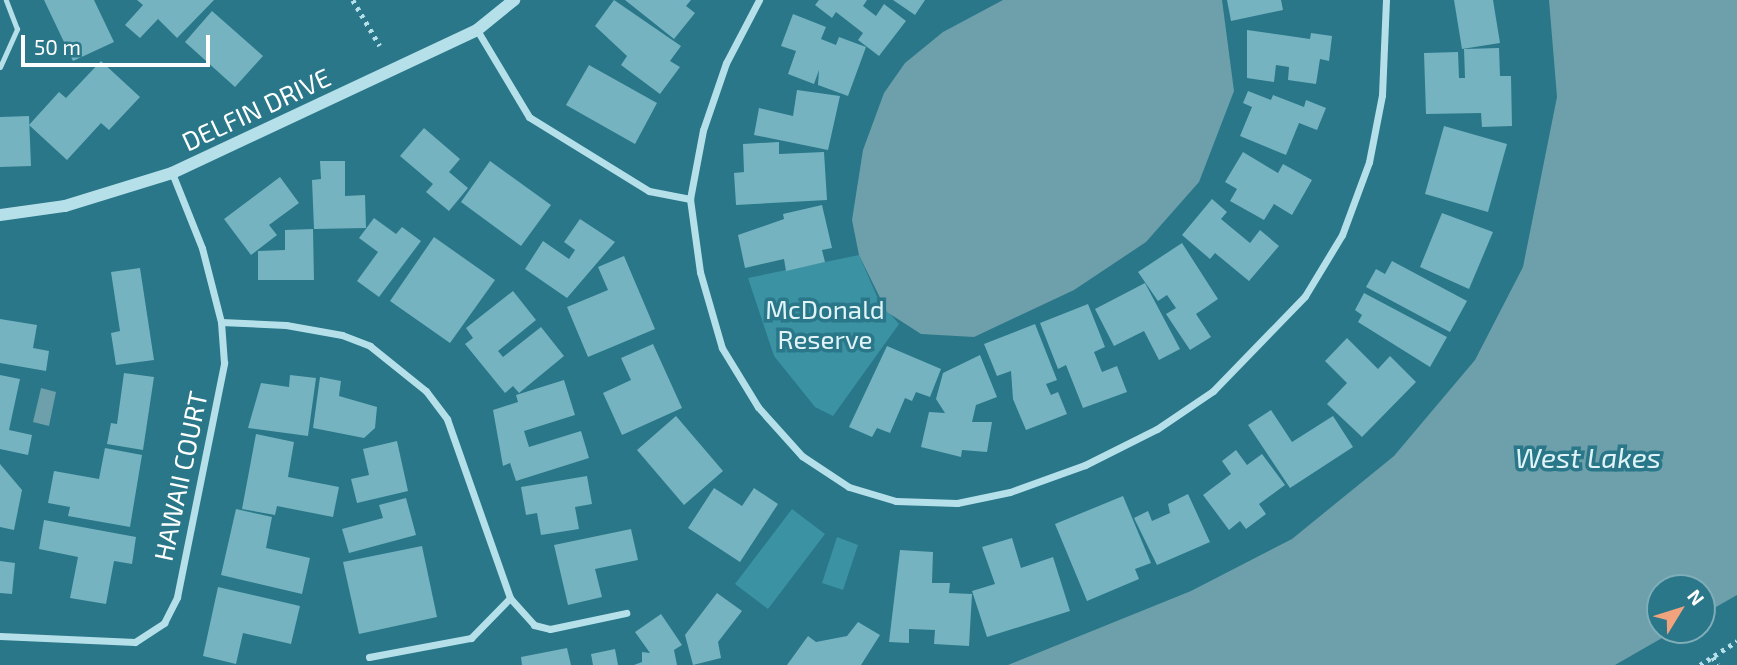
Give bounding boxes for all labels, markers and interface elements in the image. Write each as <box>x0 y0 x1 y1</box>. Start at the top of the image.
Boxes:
scale bar <box>24 21 214 65</box>
text: 50 m <box>34 34 81 59</box>
street label: DELFIN DRIVE <box>177 61 335 157</box>
park label: McDonald Reserve <box>765 293 885 354</box>
street label: HAWAII COURT <box>147 388 213 564</box>
water label: West Lakes <box>1515 440 1661 474</box>
north arrow <box>1646 574 1716 644</box>
text: N <box>1683 585 1710 609</box>

